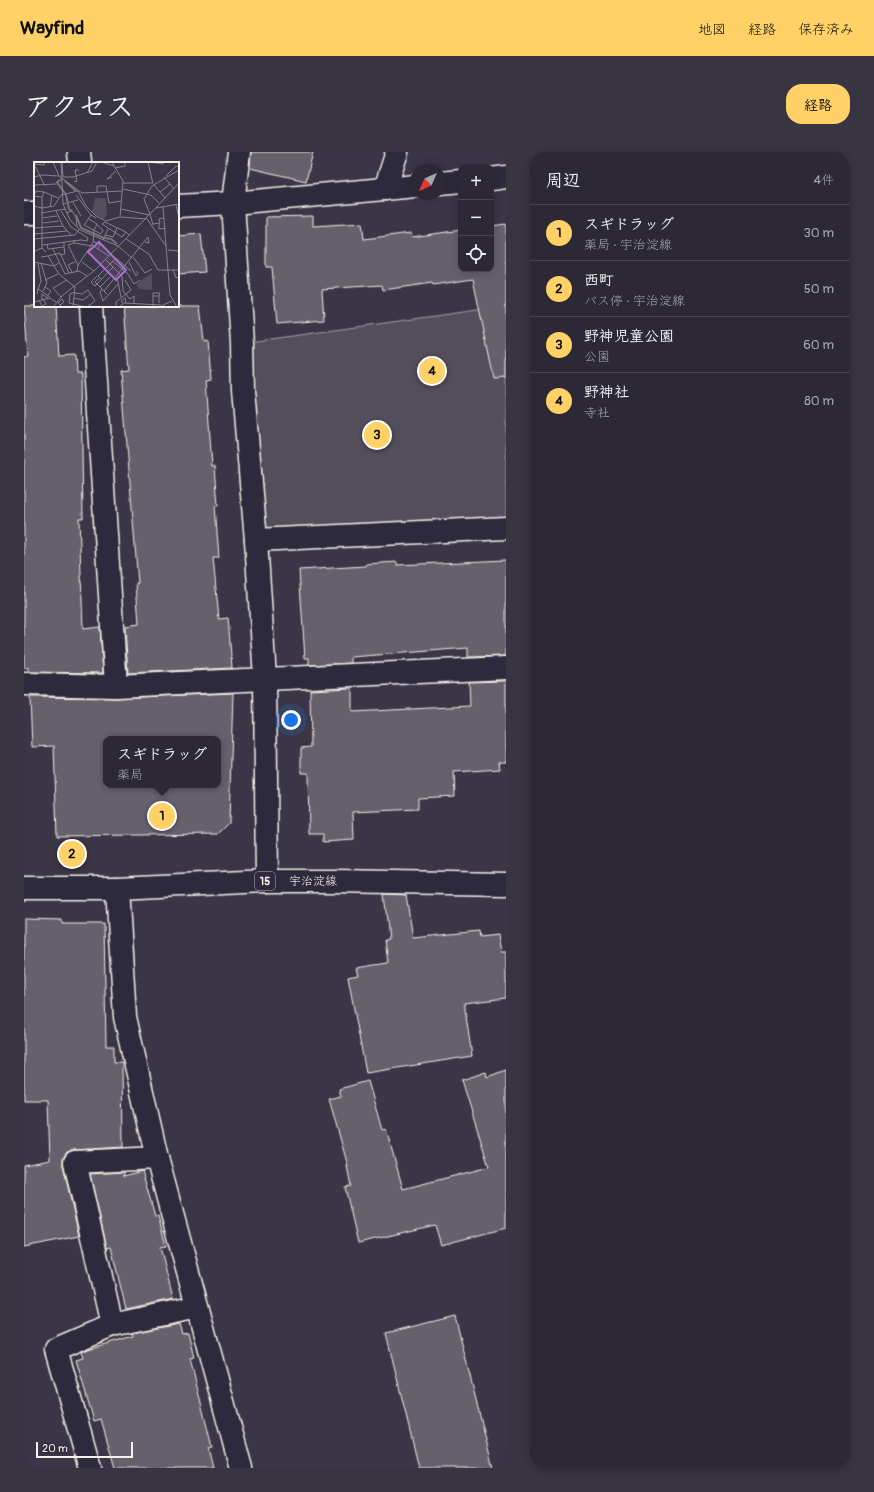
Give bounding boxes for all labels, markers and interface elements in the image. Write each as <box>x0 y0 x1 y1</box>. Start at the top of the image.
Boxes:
text: Wayfind <box>20 16 84 40</box>
text: 地図 <box>698 21 726 38</box>
text: 経路 <box>748 21 776 38</box>
text: 保存済み <box>798 21 854 38</box>
button: 経路 <box>786 84 850 124</box>
text: アクセス <box>24 90 134 125</box>
inset map <box>34 162 179 307</box>
north arrow <box>410 164 446 200</box>
map controls <box>458 164 494 272</box>
button: + <box>458 164 494 200</box>
text: 周辺 <box>546 170 580 191</box>
text: 4件 <box>813 172 834 188</box>
button: − <box>458 200 494 236</box>
text: スギドラッグ <box>584 215 674 234</box>
text: 1 <box>556 225 562 241</box>
text: 30 m <box>804 225 834 241</box>
button: locate <box>458 236 494 272</box>
text: 薬局 · 宇治淀線 <box>584 237 672 253</box>
text: 西町 <box>584 271 614 290</box>
text: 2 <box>555 281 563 297</box>
text: 50 m <box>804 281 834 297</box>
text: バス停 · 宇治淀線 <box>584 293 685 309</box>
text: 野神児童公園 <box>584 327 674 346</box>
text: 3 <box>555 337 563 353</box>
text: 60 m <box>803 337 834 353</box>
text: 公園 <box>584 349 610 365</box>
pin: 4 <box>419 356 445 386</box>
text: 野神社 <box>584 383 629 402</box>
text: 4 <box>555 393 563 409</box>
text: 80 m <box>804 393 834 409</box>
text: 寺社 <box>584 405 610 421</box>
pin: 3 <box>364 420 390 450</box>
your location <box>281 710 301 730</box>
popup <box>103 736 221 788</box>
text: スギドラッグ <box>117 745 207 764</box>
text: 薬局 <box>117 767 143 783</box>
pin: 1 <box>149 801 175 831</box>
pin: 2 <box>59 839 85 869</box>
road number: 15 <box>255 872 275 890</box>
street label: 宇治淀線 <box>289 874 337 889</box>
scale bar <box>36 1440 133 1459</box>
text: 20 m <box>42 1442 68 1455</box>

